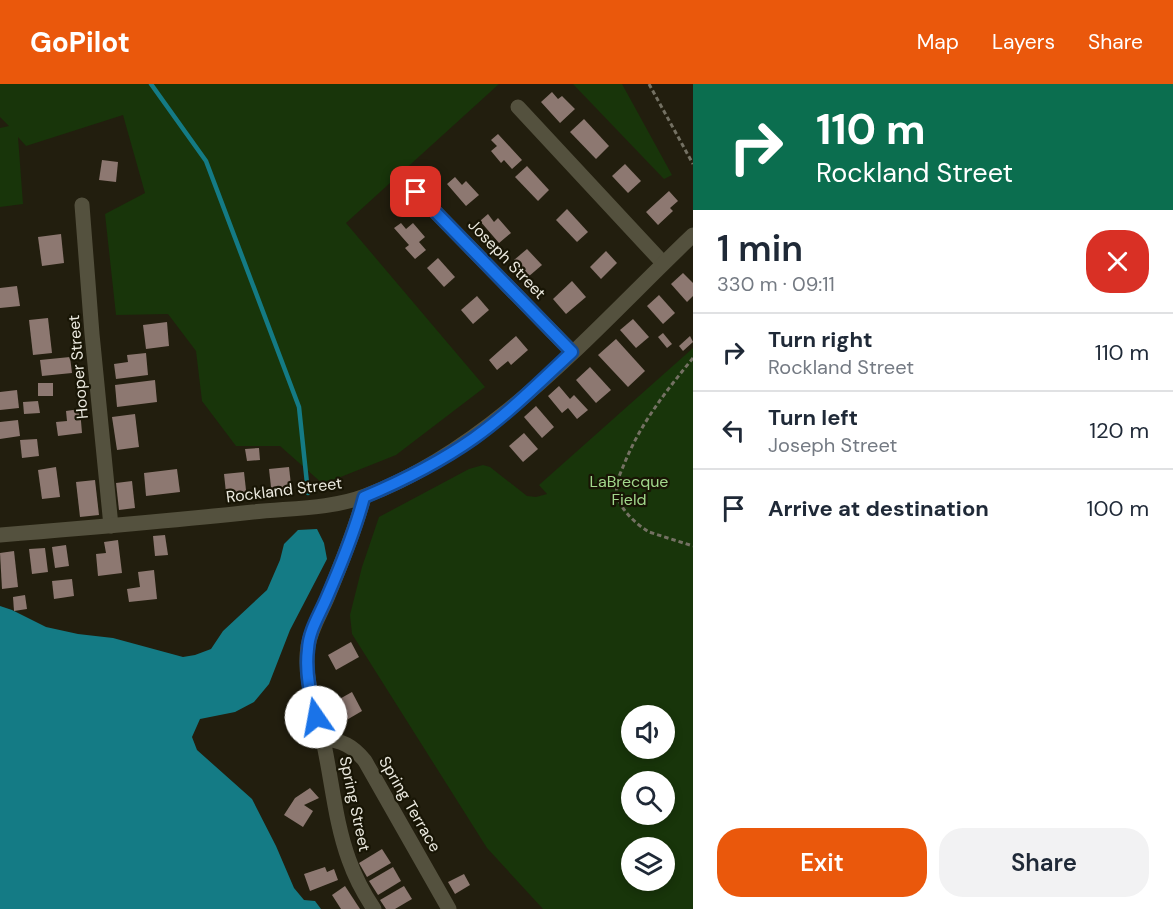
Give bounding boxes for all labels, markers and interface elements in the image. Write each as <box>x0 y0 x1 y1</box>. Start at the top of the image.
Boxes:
text: GoPilot <box>30 24 130 61</box>
text: Map <box>917 28 959 56</box>
text: Layers <box>992 28 1055 56</box>
text: Share <box>1088 28 1143 56</box>
text: 110 m <box>816 102 926 157</box>
icon: right <box>717 108 795 186</box>
text: Rockland Street <box>816 155 1013 190</box>
pin <box>390 166 441 217</box>
icon: arrive <box>399 175 432 208</box>
street label: Joseph Street <box>464 214 550 304</box>
text: 1 min <box>717 225 803 272</box>
button: close <box>1086 230 1149 293</box>
text: 330 m · 09:11 <box>717 271 835 297</box>
street label: Hooper Street <box>63 314 93 420</box>
text: Turn right <box>768 325 873 354</box>
icon: right <box>717 336 750 369</box>
text: 110 m <box>1095 338 1149 367</box>
text: Rockland Street <box>768 354 914 380</box>
text: Turn left <box>768 403 858 432</box>
icon: left <box>717 414 750 447</box>
text: 120 m <box>1089 416 1149 445</box>
text: Joseph Street <box>768 432 897 458</box>
park label: LaBrecque Field <box>590 471 668 510</box>
street label: Rockland Street <box>225 472 343 508</box>
icon: arrive <box>717 492 750 525</box>
text: Arrive at destination <box>768 494 989 523</box>
text: 100 m <box>1087 494 1149 523</box>
position arrow <box>284 685 348 749</box>
map controls <box>621 705 675 891</box>
button: sound <box>621 705 675 759</box>
street label: Spring Terrace <box>374 752 446 856</box>
street label: Spring Street <box>335 754 375 854</box>
button: search <box>621 771 675 825</box>
button: Exit <box>717 828 927 897</box>
button: Share <box>939 828 1149 897</box>
button: layers <box>621 837 675 891</box>

